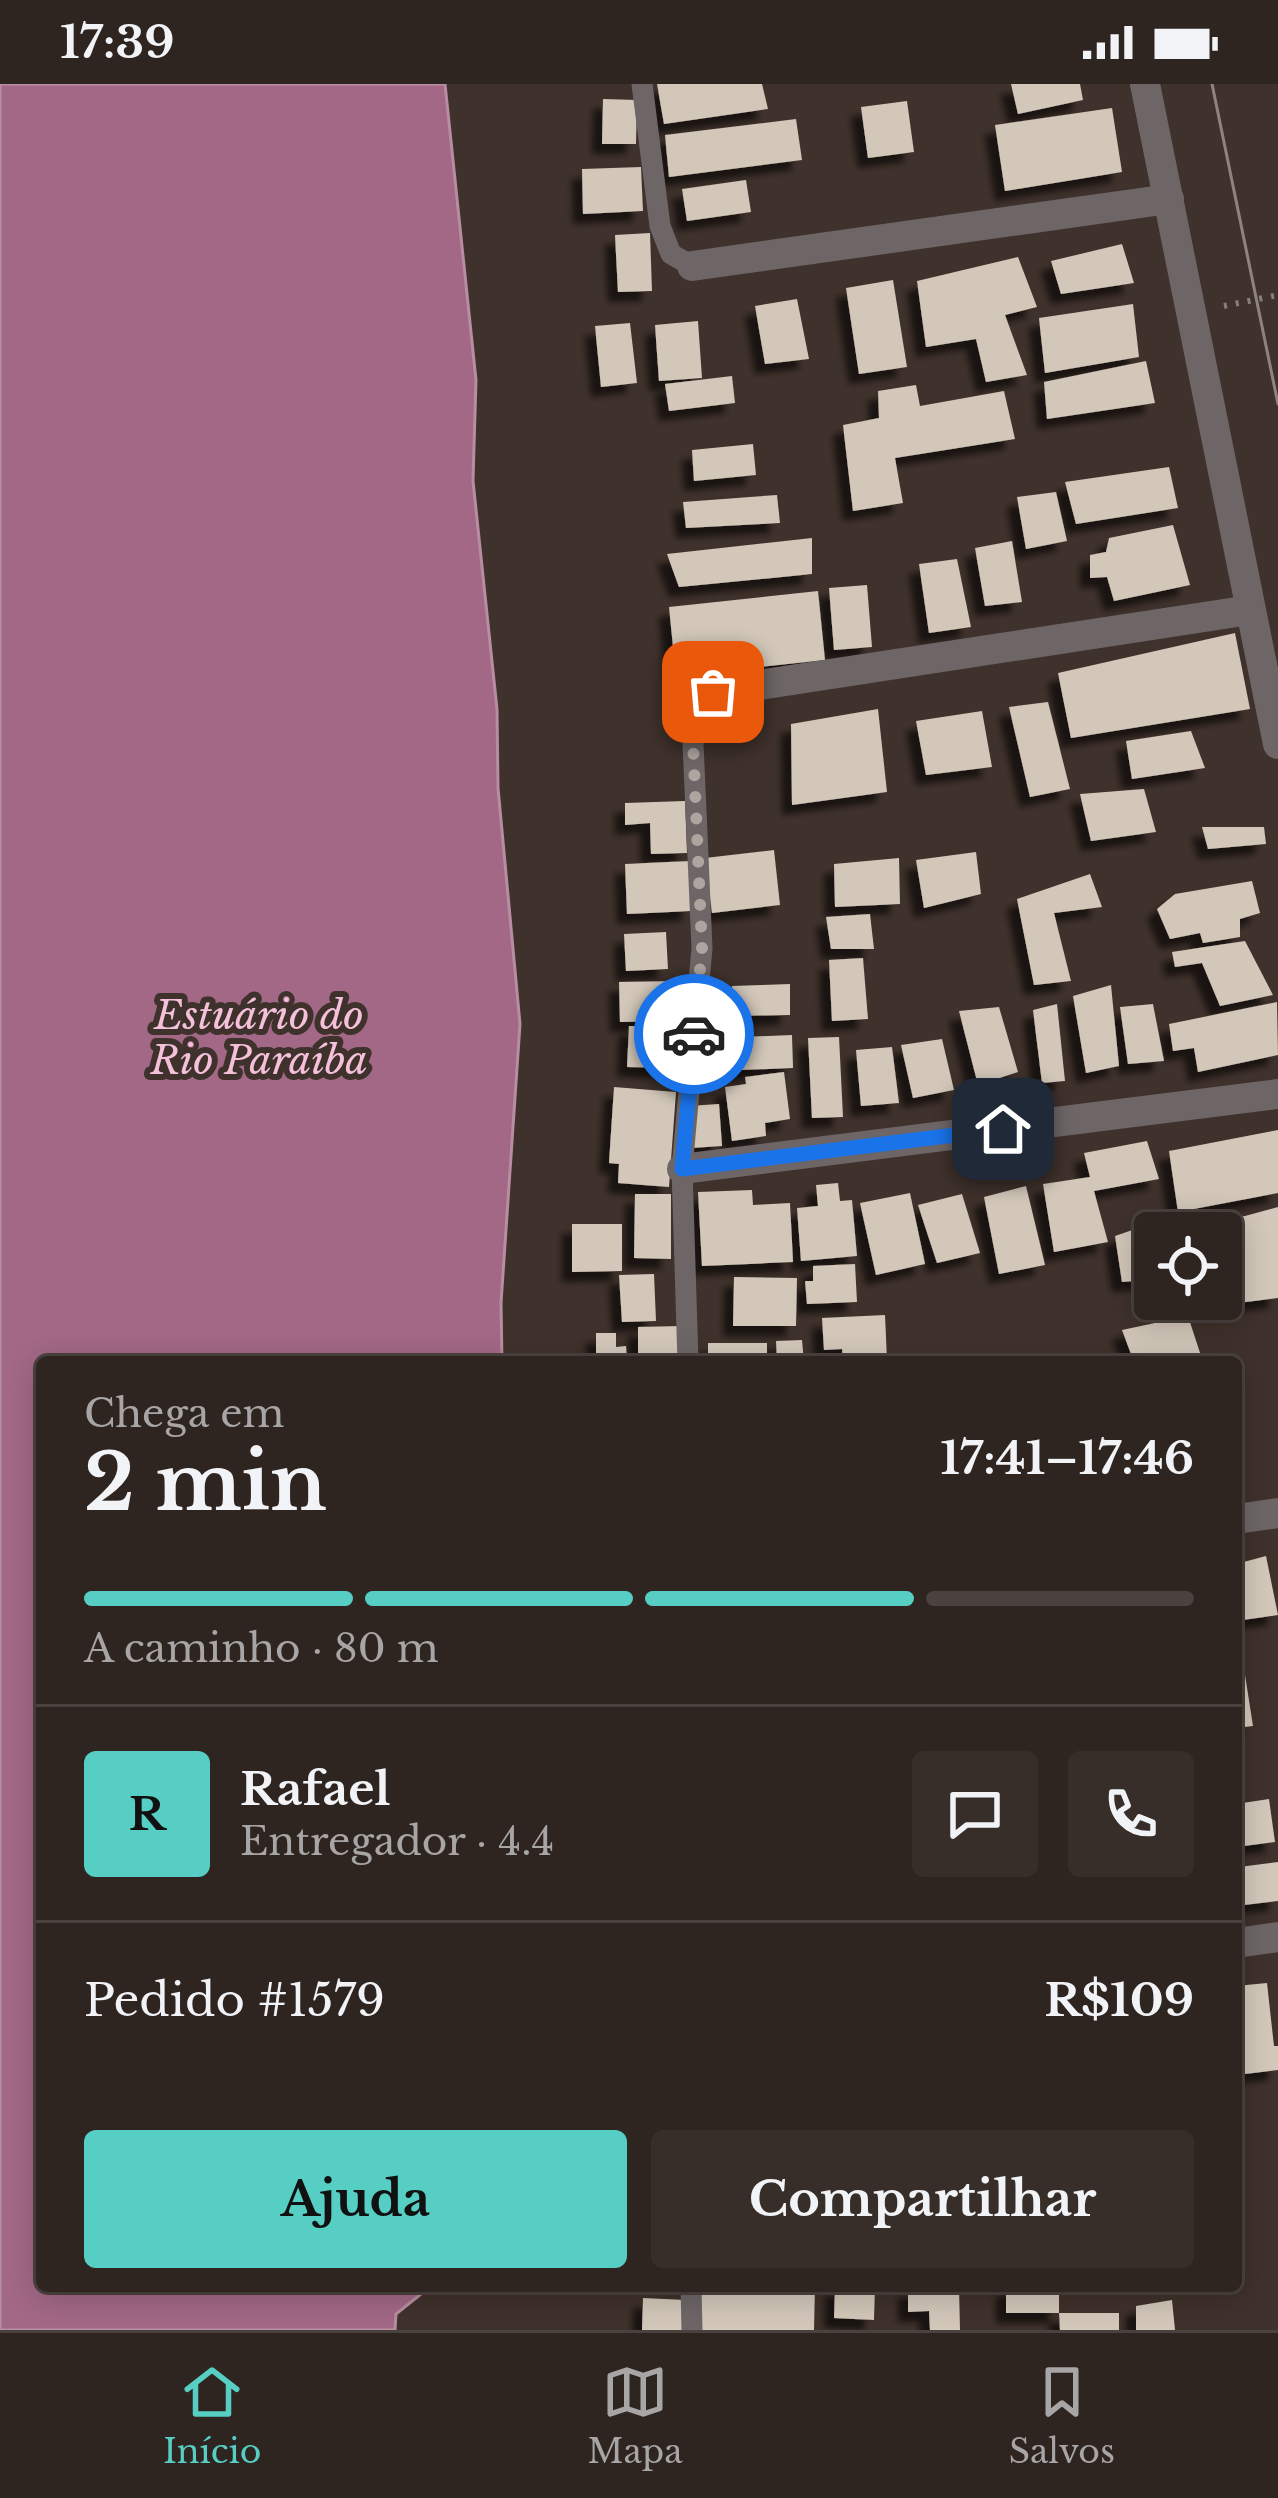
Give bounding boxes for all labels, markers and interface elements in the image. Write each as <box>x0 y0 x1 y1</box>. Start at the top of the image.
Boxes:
text: 17:39 <box>60 14 175 70</box>
pin <box>662 641 764 743</box>
icon: bag <box>680 659 746 725</box>
courier <box>634 974 754 1094</box>
water label: Estuário do Rio Paraíba <box>149 991 368 1085</box>
icon: car <box>661 1001 727 1067</box>
pin <box>952 1078 1054 1180</box>
icon: home <box>970 1096 1036 1162</box>
map controls <box>1134 1212 1242 1320</box>
button: locate <box>1134 1212 1242 1320</box>
text: Chega em <box>84 1389 284 1438</box>
text: 17:41–17:46 <box>940 1430 1194 1486</box>
text: 2 min <box>84 1434 327 1531</box>
text: A caminho · 80 m <box>84 1624 439 1673</box>
button: chat <box>912 1751 1038 1877</box>
button: phone <box>1068 1751 1194 1877</box>
text: Rafael <box>240 1761 391 1817</box>
text: R <box>129 1786 165 1842</box>
text: Entregador · 4.4 <box>240 1817 554 1866</box>
text: Pedido #1579 <box>84 1972 385 2028</box>
text: R$109 <box>1044 1972 1194 2028</box>
button: Ajuda <box>84 2130 627 2268</box>
button: Compartilhar <box>651 2130 1194 2268</box>
tab: Início <box>163 2359 261 2472</box>
tab: Mapa <box>588 2359 683 2472</box>
tab: Salvos <box>1009 2359 1115 2472</box>

